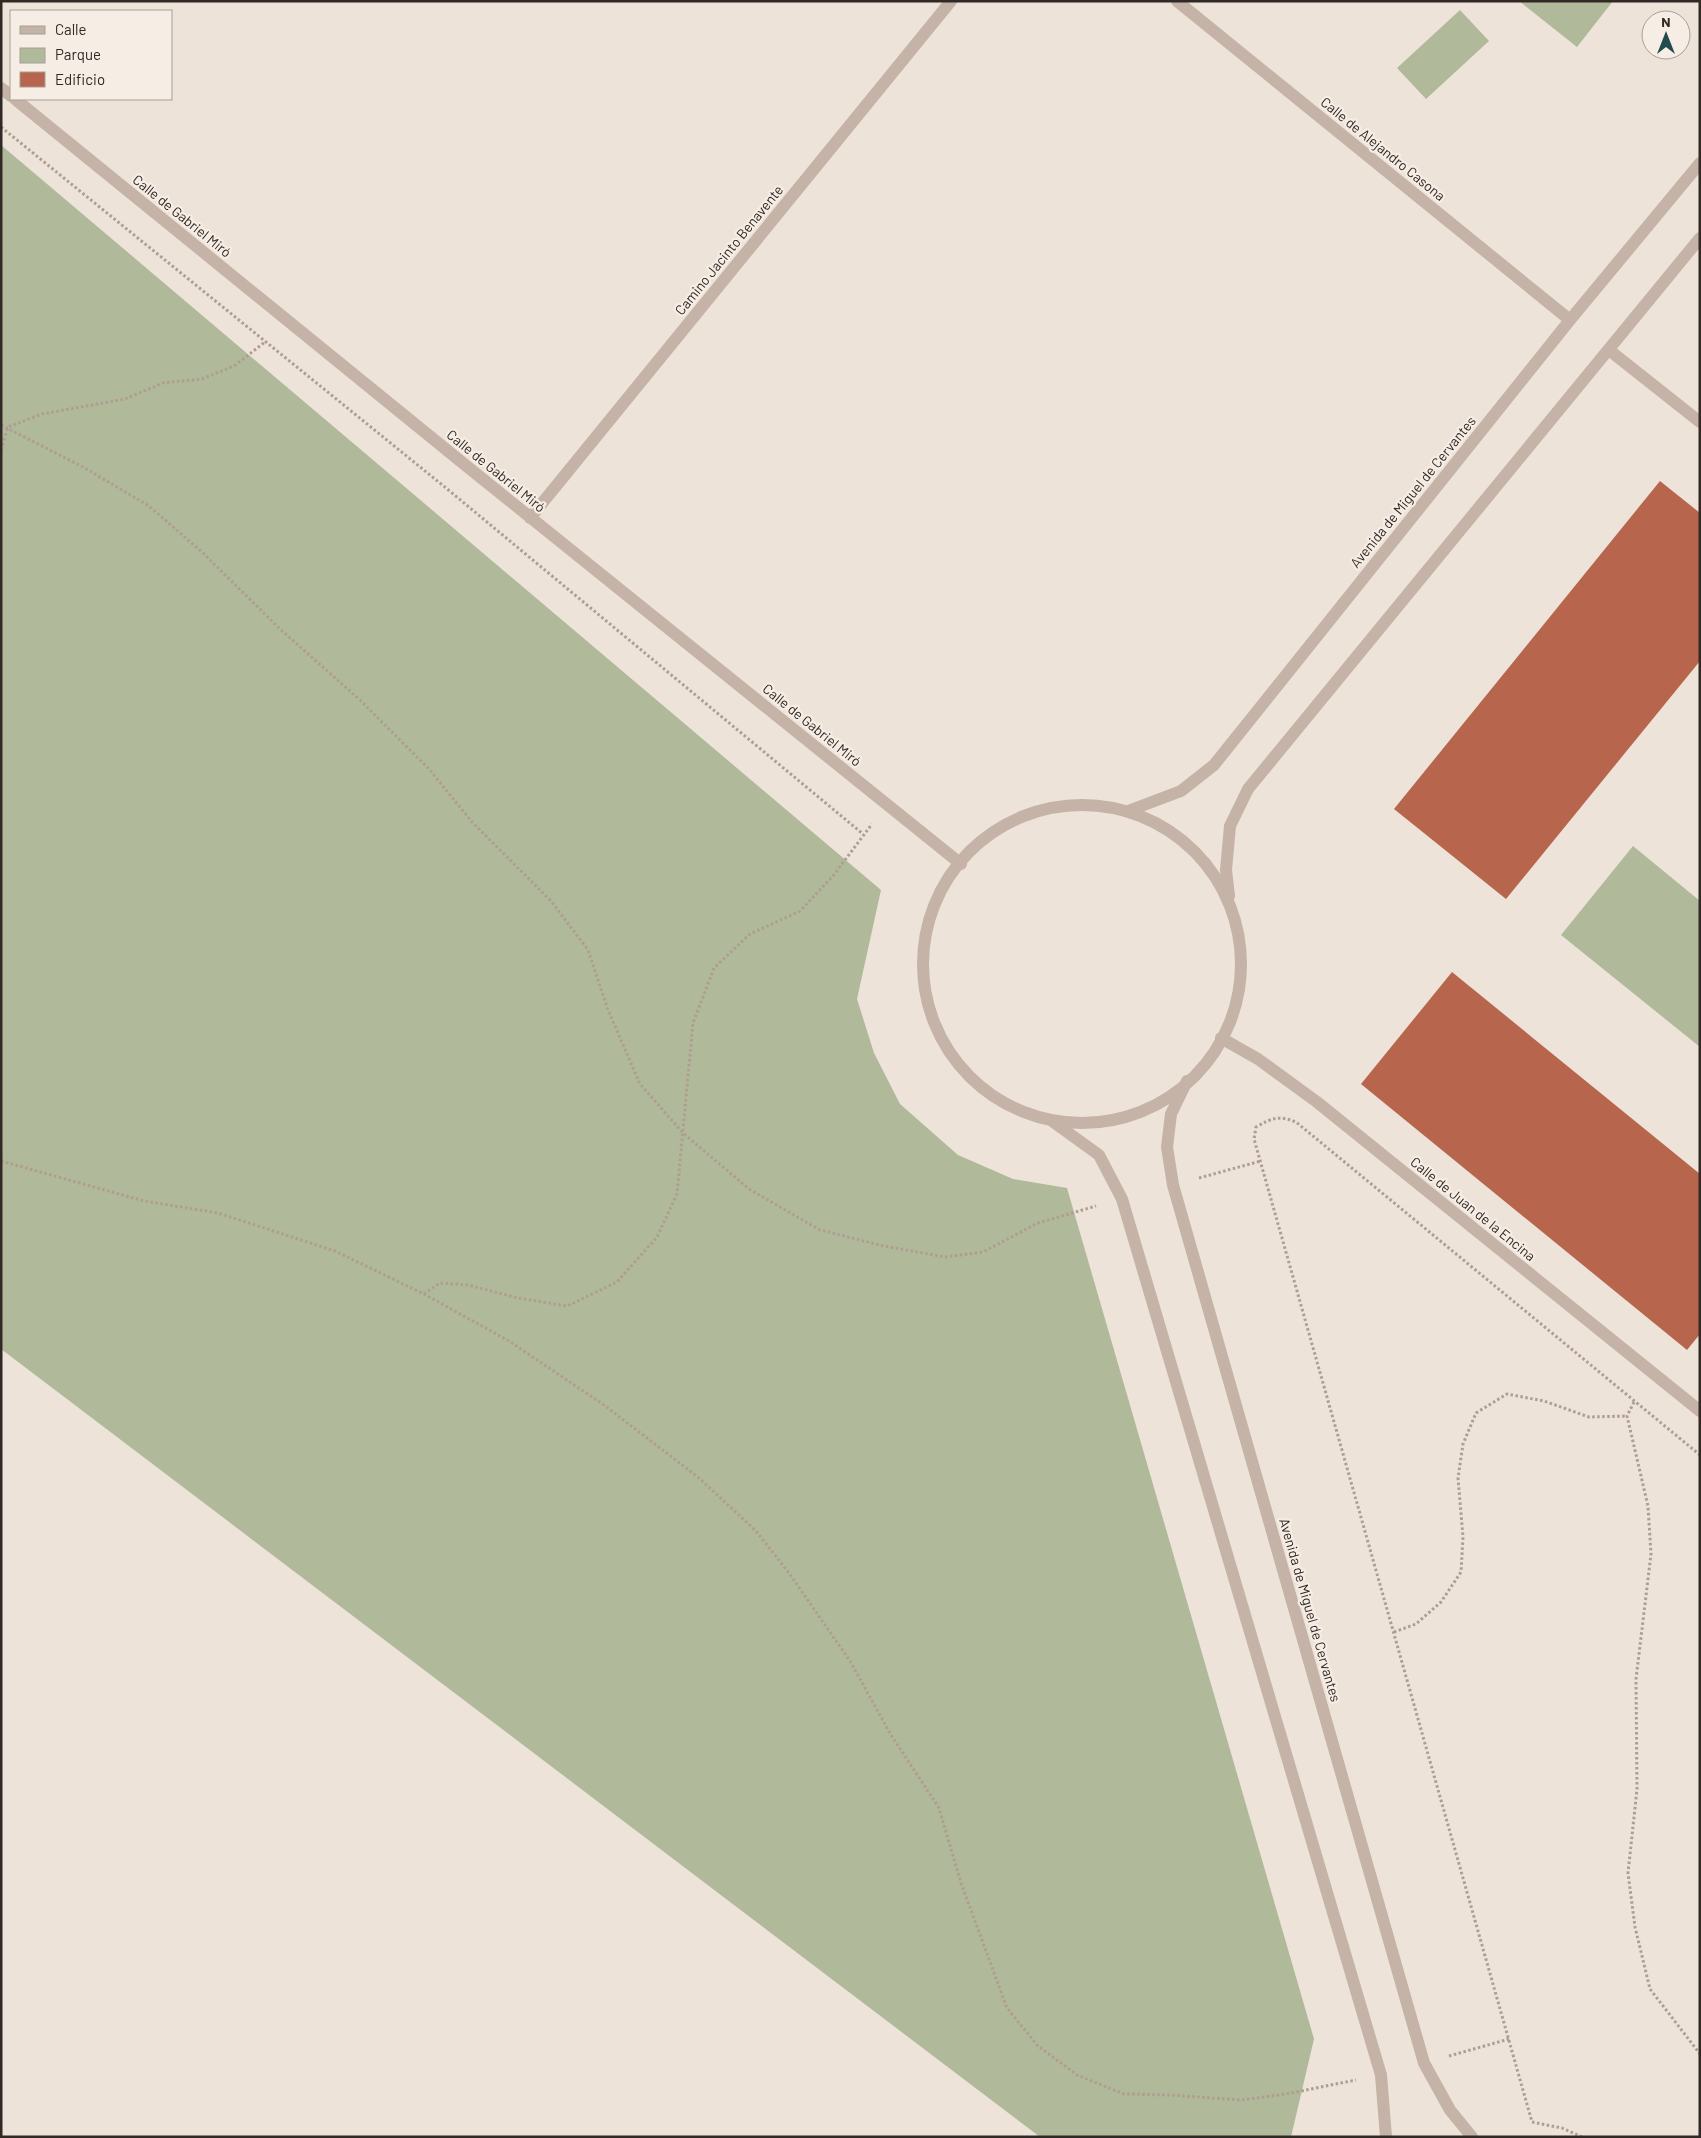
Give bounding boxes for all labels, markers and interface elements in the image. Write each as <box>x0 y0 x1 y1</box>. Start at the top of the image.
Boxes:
legend <box>10 10 172 100</box>
north arrow <box>1641 10 1691 60</box>
text: N <box>1661 13 1671 30</box>
text: Calle <box>55 20 87 38</box>
text: Parque <box>55 45 101 63</box>
text: Edificio <box>55 70 105 88</box>
street label: Calle de Alejandro Casona <box>1318 93 1449 204</box>
street label: Calle de Gabriel Miró <box>130 171 235 261</box>
street label: Camino Jacinto Benavente <box>671 181 786 318</box>
street label: Avenida de Miguel de Cervantes <box>1346 412 1479 571</box>
street label: Calle de Gabriel Miró <box>444 426 549 516</box>
street label: Calle de Gabriel Miró <box>760 680 865 770</box>
street label: Calle de Juan de la Encina <box>1407 1153 1539 1264</box>
street label: Avenida de Miguel de Cervantes <box>1276 1516 1345 1704</box>

